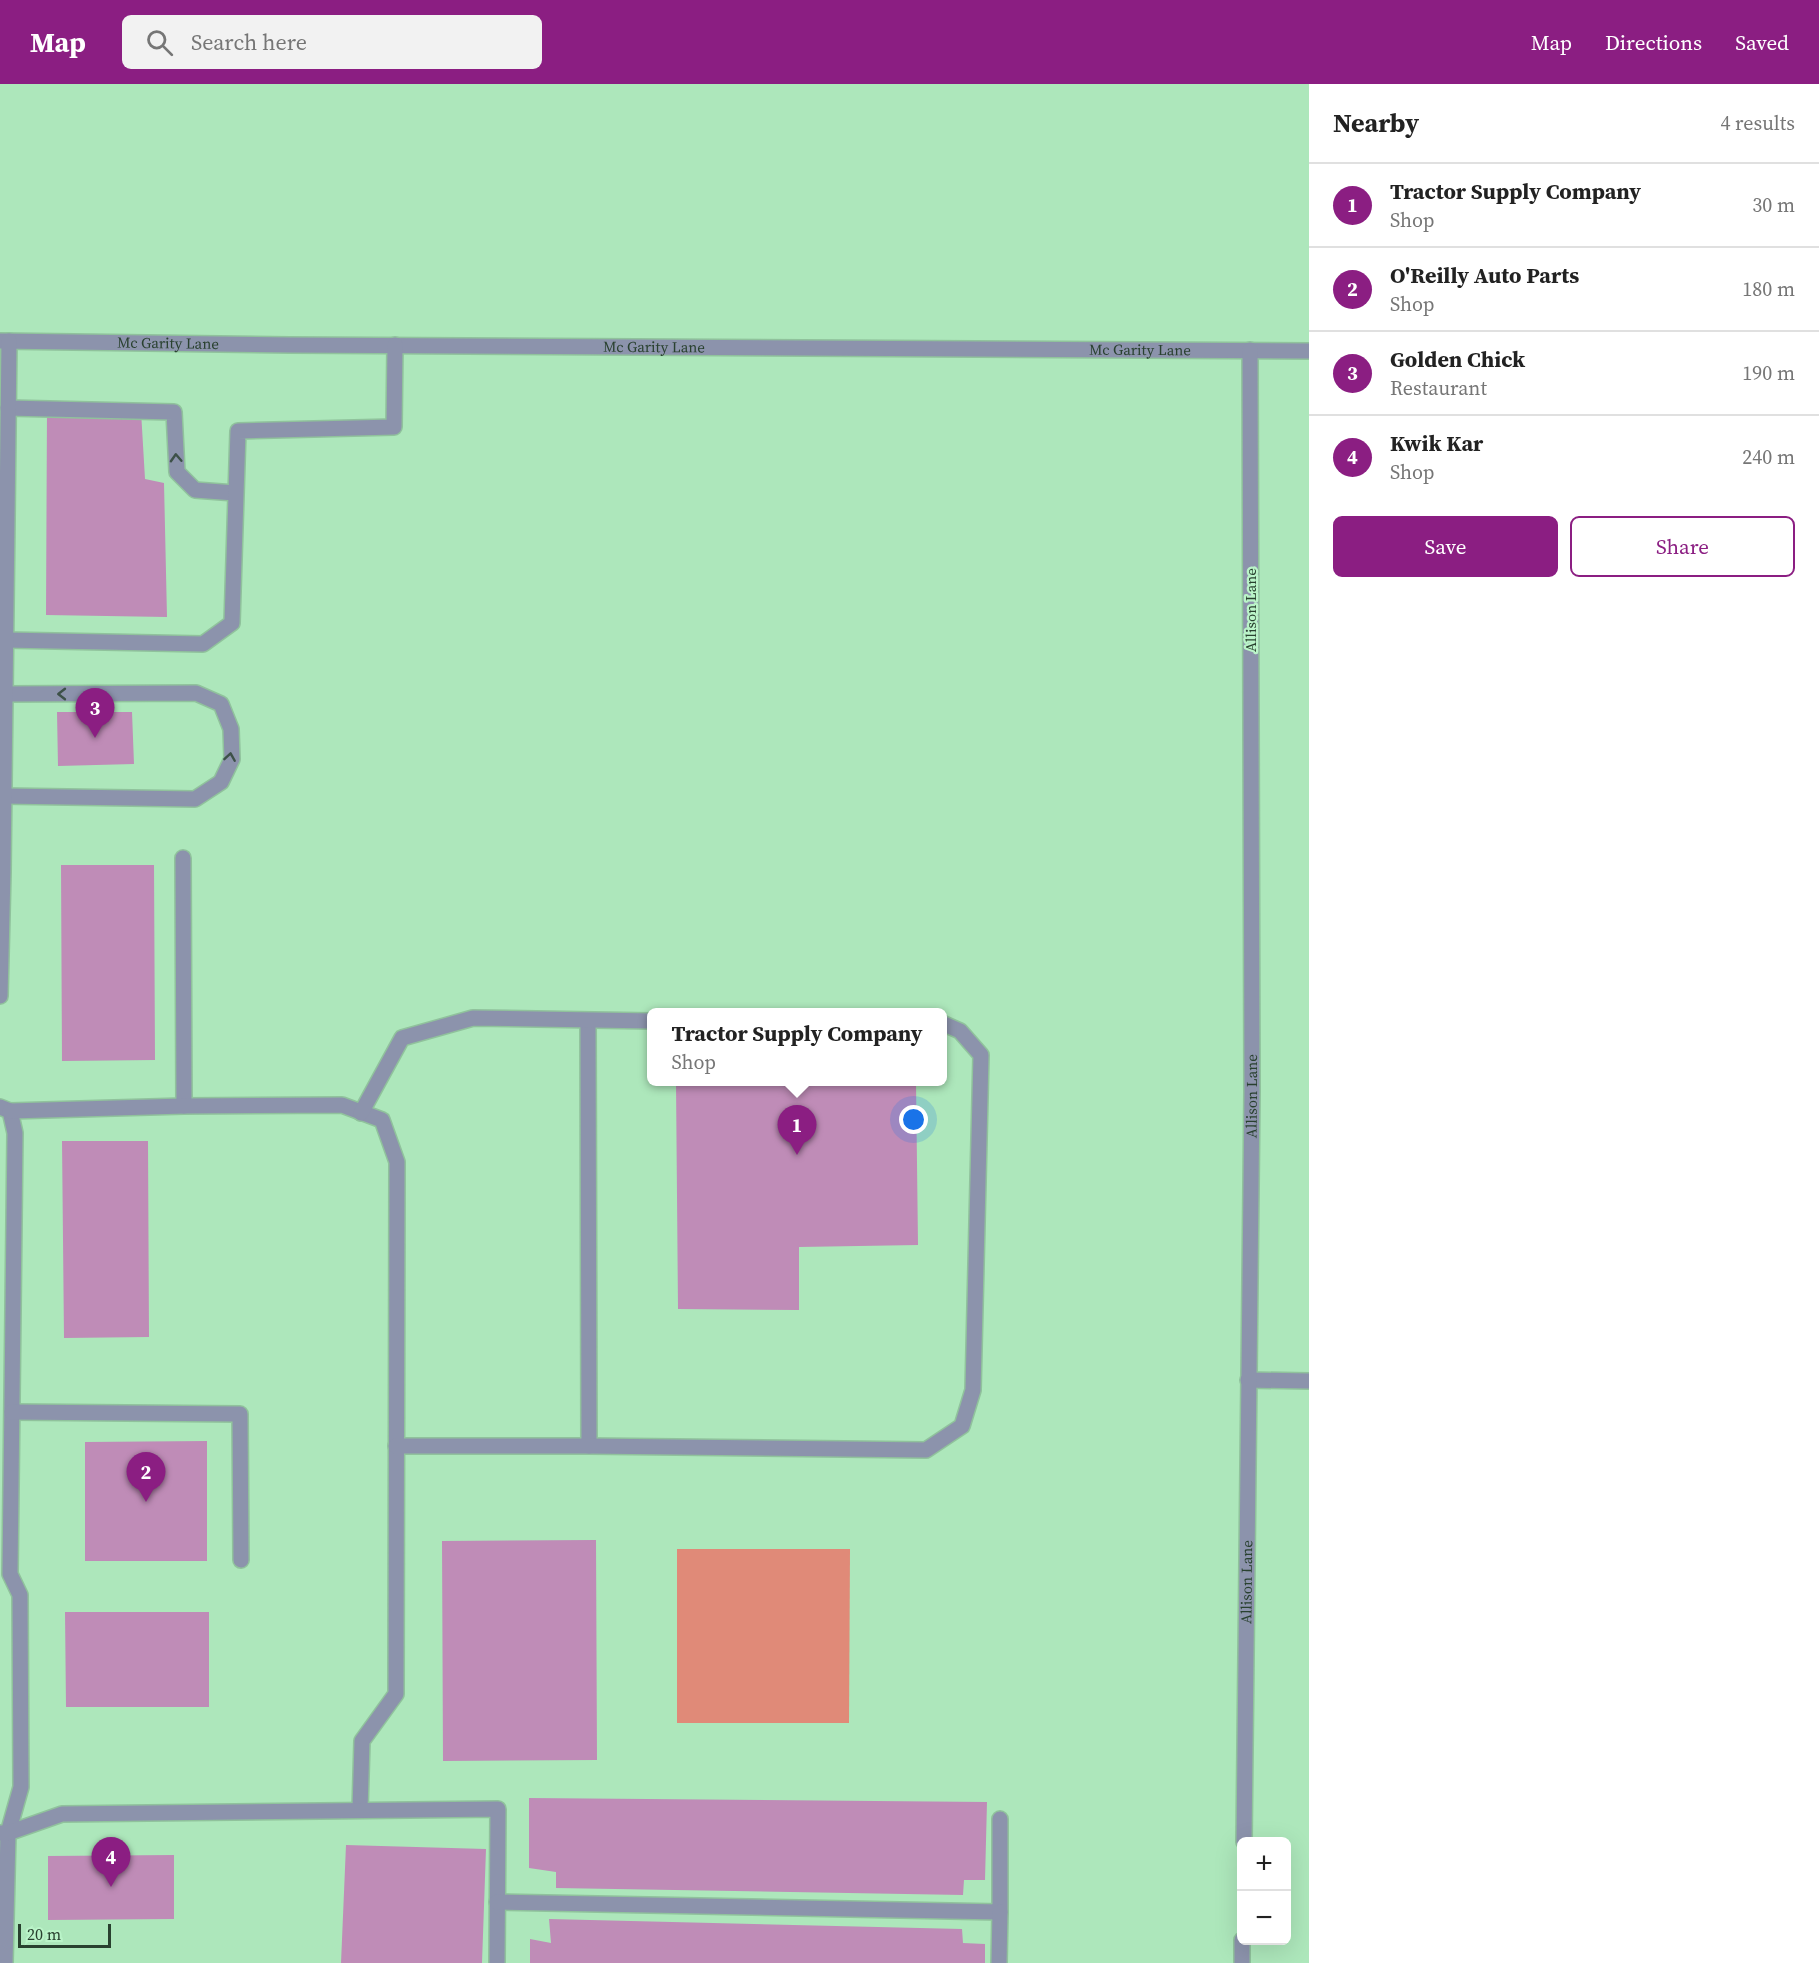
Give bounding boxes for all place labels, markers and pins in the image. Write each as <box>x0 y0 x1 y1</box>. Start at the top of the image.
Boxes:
pin: 3 <box>76 688 115 738</box>
pin: 1 <box>778 1106 816 1155</box>
pin: 2 <box>126 1452 166 1502</box>
pin: 4 <box>92 1838 130 1887</box>

